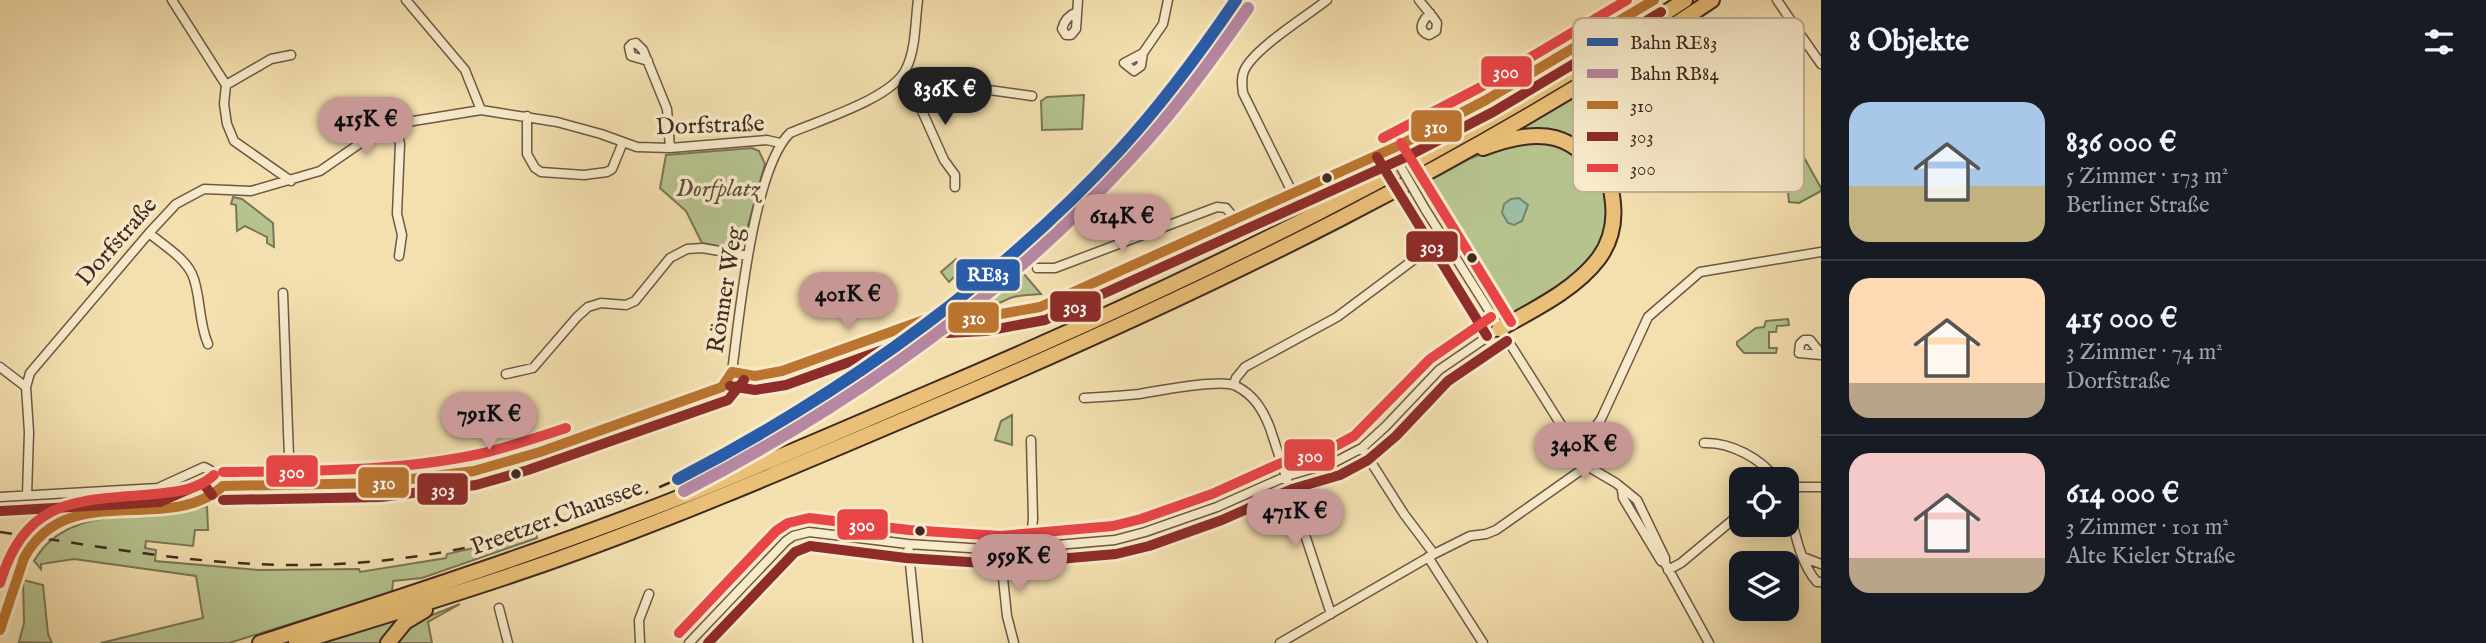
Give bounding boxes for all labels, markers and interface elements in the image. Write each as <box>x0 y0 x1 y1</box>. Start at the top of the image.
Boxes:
legend <box>1573 18 1804 192</box>
text: 8 Objekte <box>1849 23 1969 61</box>
icon: filters <box>2420 23 2458 61</box>
text: Bahn RE83 <box>1630 32 1717 56</box>
line badge: 300 <box>1480 55 1533 88</box>
text: 300 <box>1493 61 1519 85</box>
text: Bahn RB84 <box>1630 63 1720 87</box>
pin: 836K € <box>888 68 1002 127</box>
text: 836K € <box>914 75 976 104</box>
text: 310 <box>1630 95 1653 119</box>
pin: 415K € <box>309 97 423 157</box>
text: 415K € <box>334 105 398 134</box>
street label: Dorfstraße <box>655 109 765 143</box>
line badge: 310 <box>1410 109 1463 143</box>
text: 310 <box>1424 116 1448 140</box>
text: 836 000 € <box>2066 124 2177 162</box>
text: 303 <box>1630 126 1654 150</box>
icon: home <box>1905 130 1989 214</box>
text: 300 <box>1630 158 1656 182</box>
text: 5 Zimmer · 173 m² <box>2066 162 2228 191</box>
unlabelled marker <box>1320 171 1334 185</box>
park label: Dorfplatz <box>676 174 763 205</box>
street label: Dorfstraße <box>70 191 164 293</box>
text: Berliner Straße <box>2066 191 2209 220</box>
pin: 614K € <box>1065 194 1179 254</box>
text: 614K € <box>1090 202 1154 231</box>
street label: Rönner Weg <box>701 224 751 355</box>
line badge: 303 <box>1405 230 1459 263</box>
text: 303 <box>1420 236 1444 260</box>
unlabelled marker <box>1465 251 1479 265</box>
line badge: RE83 <box>955 258 1021 292</box>
text: RE83 <box>967 264 1009 288</box>
pin: 401K € <box>791 272 905 332</box>
text: 401K € <box>815 280 881 309</box>
line badge: 303 <box>1049 290 1102 323</box>
text: 303 <box>1063 296 1087 320</box>
text: 415 000 € <box>2066 300 2178 338</box>
line badge: 310 <box>947 301 1000 334</box>
icon: home <box>1905 306 1989 390</box>
text: 310 <box>962 307 986 331</box>
text: 3 Zimmer · 74 m² <box>2066 338 2223 367</box>
text: Dorfstraße <box>2066 367 2170 396</box>
pin: 791K € <box>432 392 546 452</box>
text: 791K € <box>457 400 521 429</box>
pin: 340K € <box>1527 422 1641 482</box>
text: 340K € <box>1551 430 1617 459</box>
line badge: 300 <box>1283 438 1336 472</box>
text: 300 <box>1297 445 1323 469</box>
line badge: 300 <box>265 454 319 488</box>
text: 300 <box>279 461 305 485</box>
line badge: 310 <box>357 466 410 499</box>
unlabelled marker <box>509 467 523 481</box>
map controls <box>1729 467 1799 621</box>
button: locate <box>1729 467 1799 537</box>
text: 310 <box>372 472 396 496</box>
line badge: 303 <box>416 472 469 506</box>
street label: Preetzer Chaussee <box>467 473 647 563</box>
text: 614 000 € <box>2066 475 2179 513</box>
text: 303 <box>431 479 455 503</box>
icon: home <box>1905 481 1989 565</box>
pin: 471K € <box>1238 490 1352 549</box>
text: 471K € <box>1262 497 1328 526</box>
line badge: 300 <box>836 508 889 541</box>
text: 3 Zimmer · 101 m² <box>2066 513 2229 542</box>
text: 300 <box>849 514 875 538</box>
unlabelled marker <box>913 524 927 538</box>
pin: 959K € <box>962 534 1076 594</box>
text: 959K € <box>987 542 1051 571</box>
text: Alte Kieler Straße <box>2066 542 2235 571</box>
button: layers <box>1729 551 1799 621</box>

